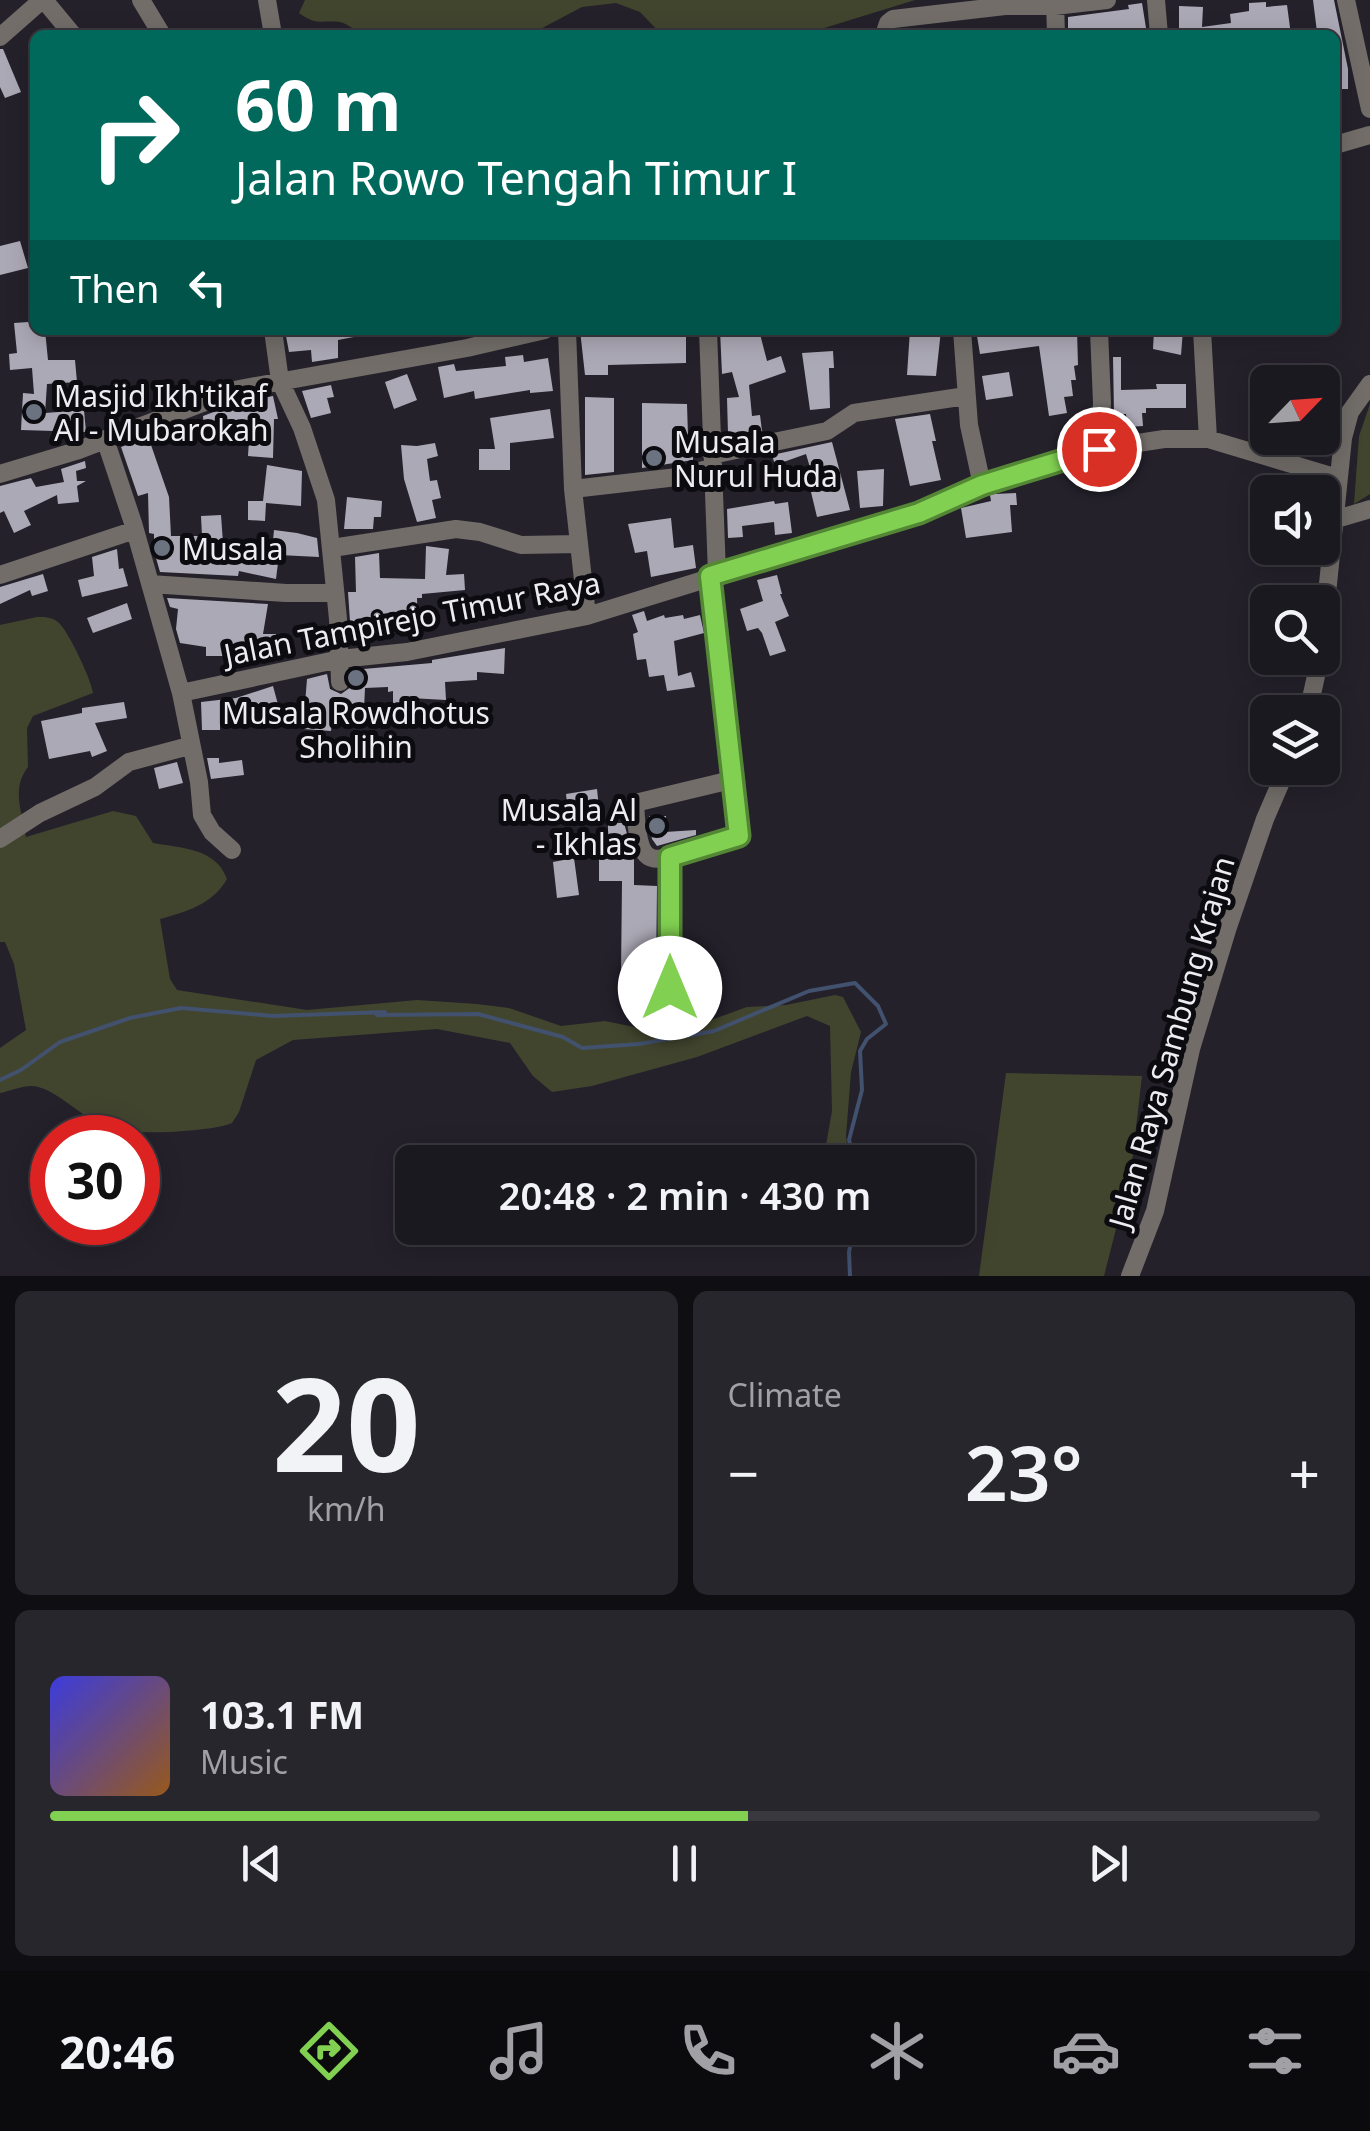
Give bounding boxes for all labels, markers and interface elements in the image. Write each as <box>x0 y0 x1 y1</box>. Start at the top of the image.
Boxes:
text: 60 m <box>235 56 402 152</box>
icon: right <box>70 70 200 200</box>
text: Jalan Rowo Tengah Timur I <box>235 147 797 208</box>
icon: left <box>180 260 235 315</box>
text: Then <box>70 262 160 314</box>
north arrow <box>1250 365 1340 455</box>
map controls <box>1250 365 1340 785</box>
place label: Masjid Ikh'tikaf Al - Mubarokah <box>54 375 269 450</box>
marker: Masjid Ikh'tikaf Al - Mubarokah <box>23 401 45 423</box>
pin <box>1057 407 1142 492</box>
place label: Musala Nurul Huda <box>674 421 838 496</box>
icon: arrive <box>1072 422 1127 477</box>
marker: Musala Nurul Huda <box>643 447 665 469</box>
button: sound <box>1250 475 1340 565</box>
place label: Musala <box>182 528 284 569</box>
marker: Musala <box>151 537 173 559</box>
street label: Jalan Tampirejo Timur Raya <box>217 561 604 675</box>
button: search <box>1250 585 1340 675</box>
marker: Musala Rowdhotus Sholihin <box>345 667 367 689</box>
place label: Musala Rowdhotus Sholihin <box>222 692 490 767</box>
button: layers <box>1250 695 1340 785</box>
place label: Musala Al - Ikhlas <box>501 789 637 864</box>
marker: Musala Al - Ikhlas <box>646 815 668 837</box>
street label: Jalan Raya Sambung Krajan <box>1097 851 1244 1235</box>
position arrow <box>618 936 722 1040</box>
speed limit sign: 30 <box>30 1115 160 1245</box>
text: 20:48 · 2 min · 430 m <box>499 1169 871 1221</box>
text: 20 <box>272 1333 421 1510</box>
text: Climate <box>728 1373 842 1416</box>
text: 23° <box>965 1421 1083 1523</box>
text: − <box>728 1435 759 1510</box>
text: + <box>1289 1435 1320 1510</box>
text: km/h <box>307 1487 386 1530</box>
text: 103.1 FM <box>200 1688 364 1740</box>
text: Music <box>200 1740 288 1783</box>
icon: previous <box>234 1836 289 1891</box>
icon: pause <box>657 1836 712 1891</box>
icon: next <box>1081 1836 1136 1891</box>
icon: directions <box>294 2016 364 2086</box>
icon: music <box>484 2016 554 2086</box>
icon: phone <box>673 2016 743 2086</box>
icon: climate <box>862 2016 932 2086</box>
icon: car <box>1051 2016 1121 2086</box>
icon: filters <box>1240 2016 1310 2086</box>
text: 20:46 <box>60 2021 175 2082</box>

